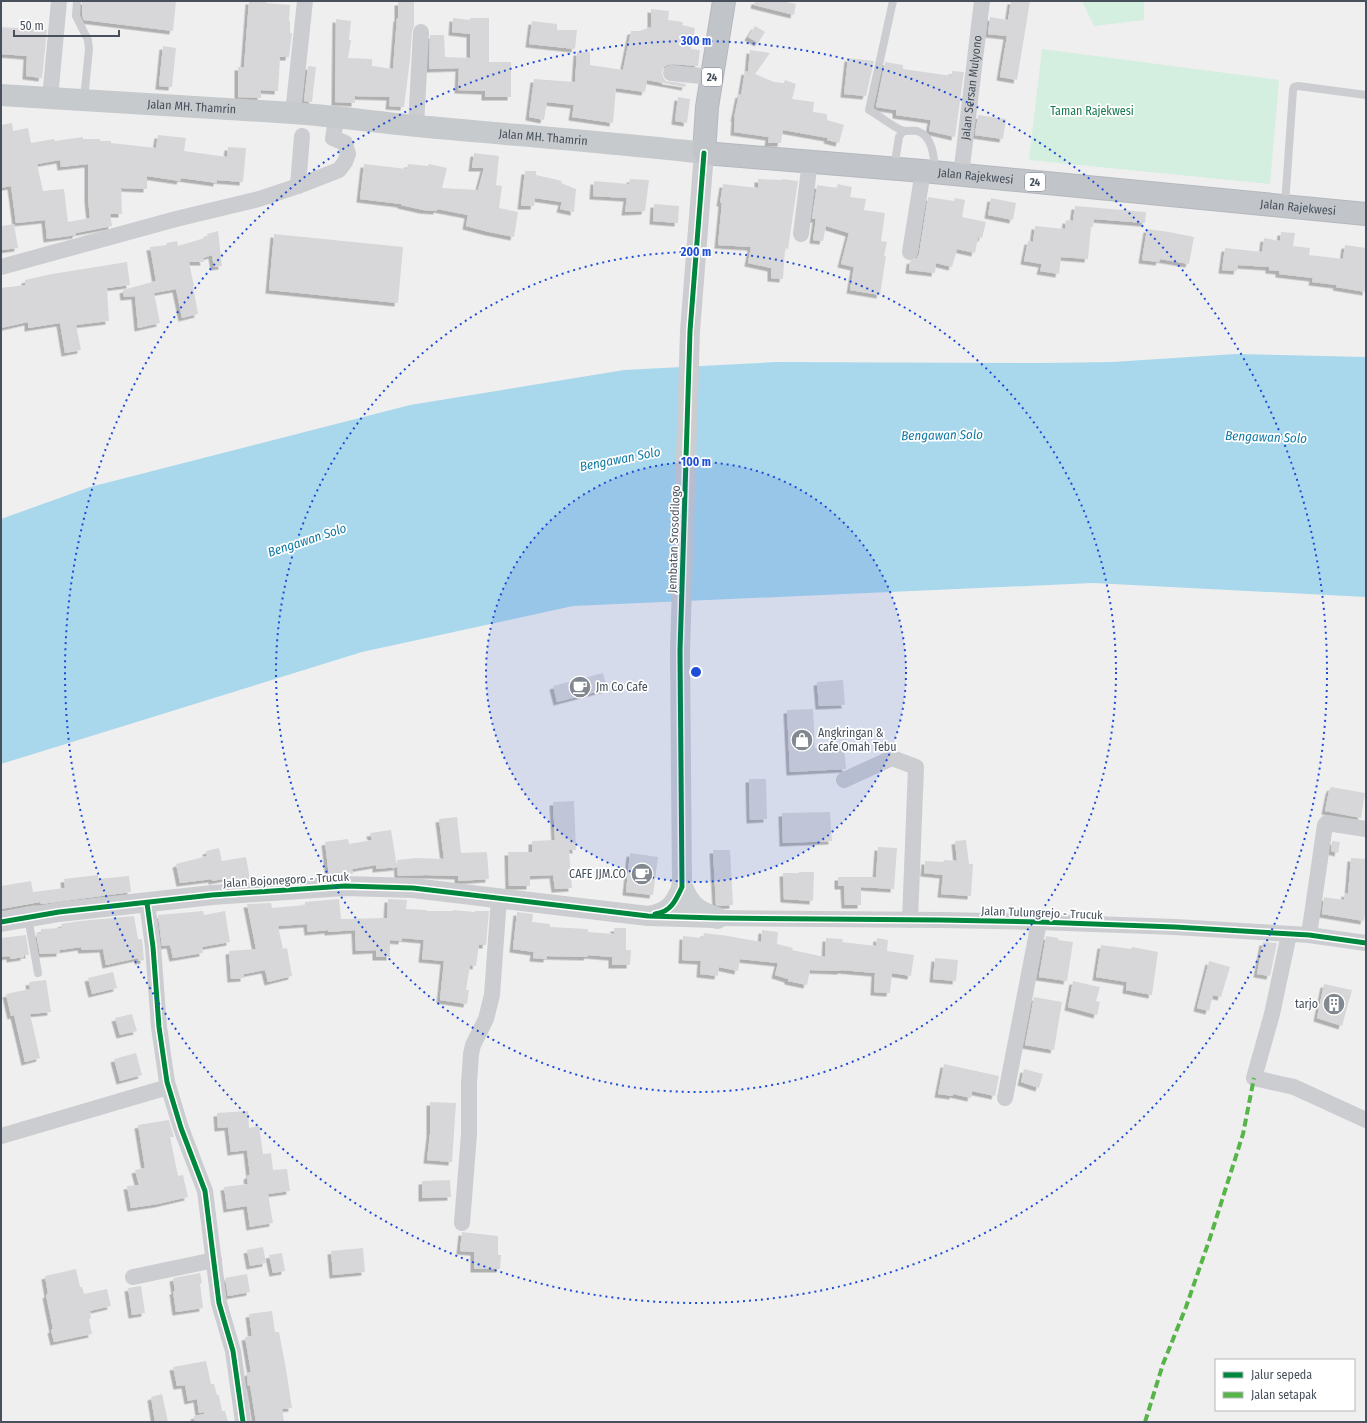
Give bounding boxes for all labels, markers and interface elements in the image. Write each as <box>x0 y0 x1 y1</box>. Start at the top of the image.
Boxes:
scale bar <box>14 12 119 38</box>
text: 50 m <box>20 19 44 33</box>
text: 300 m <box>680 34 711 48</box>
street label: Jalan Sersan Mulyono <box>958 34 985 141</box>
road number: 24 <box>702 68 722 86</box>
street label: Jalan MH. Thamrin <box>147 97 236 116</box>
park label: Taman Rajekwesi <box>1050 104 1134 118</box>
street label: Jalan MH. Thamrin <box>498 126 588 148</box>
street label: Jalan Rajekwesi <box>937 165 1014 187</box>
road number: 24 <box>1025 173 1045 191</box>
street label: Jalan Rajekwesi <box>1260 197 1337 218</box>
text: 200 m <box>680 245 711 259</box>
water label: Bengawan Solo <box>901 427 983 443</box>
water label: Bengawan Solo <box>1225 428 1307 446</box>
water label: Bengawan Solo <box>578 444 662 474</box>
text: 100 m <box>681 455 711 469</box>
street label: Jembatan Srosodilogo <box>665 485 683 593</box>
water label: Bengawan Solo <box>266 520 348 560</box>
centre of rings <box>689 665 703 679</box>
cafe icon: Jm Co Cafe <box>567 674 593 700</box>
place label: Jm Co Cafe <box>596 680 648 694</box>
place label: Angkringan & cafe Omah Tebu <box>818 726 896 754</box>
shop icon: Angkringan & cafe Omah Tebu <box>789 727 815 753</box>
cafe icon: CAFE JJM.CO <box>629 861 655 887</box>
place label: CAFE JJM.CO <box>569 867 626 881</box>
street label: Jalan Bojonegoro - Trucuk <box>223 870 350 890</box>
street label: Jalan Tulungrejo - Trucuk <box>981 904 1103 922</box>
building icon: tarjo <box>1321 991 1347 1017</box>
place label: tarjo <box>1295 997 1318 1011</box>
legend <box>1215 1359 1355 1411</box>
text: Jalur sepeda <box>1251 1368 1312 1382</box>
text: Jalan setapak <box>1251 1388 1317 1402</box>

